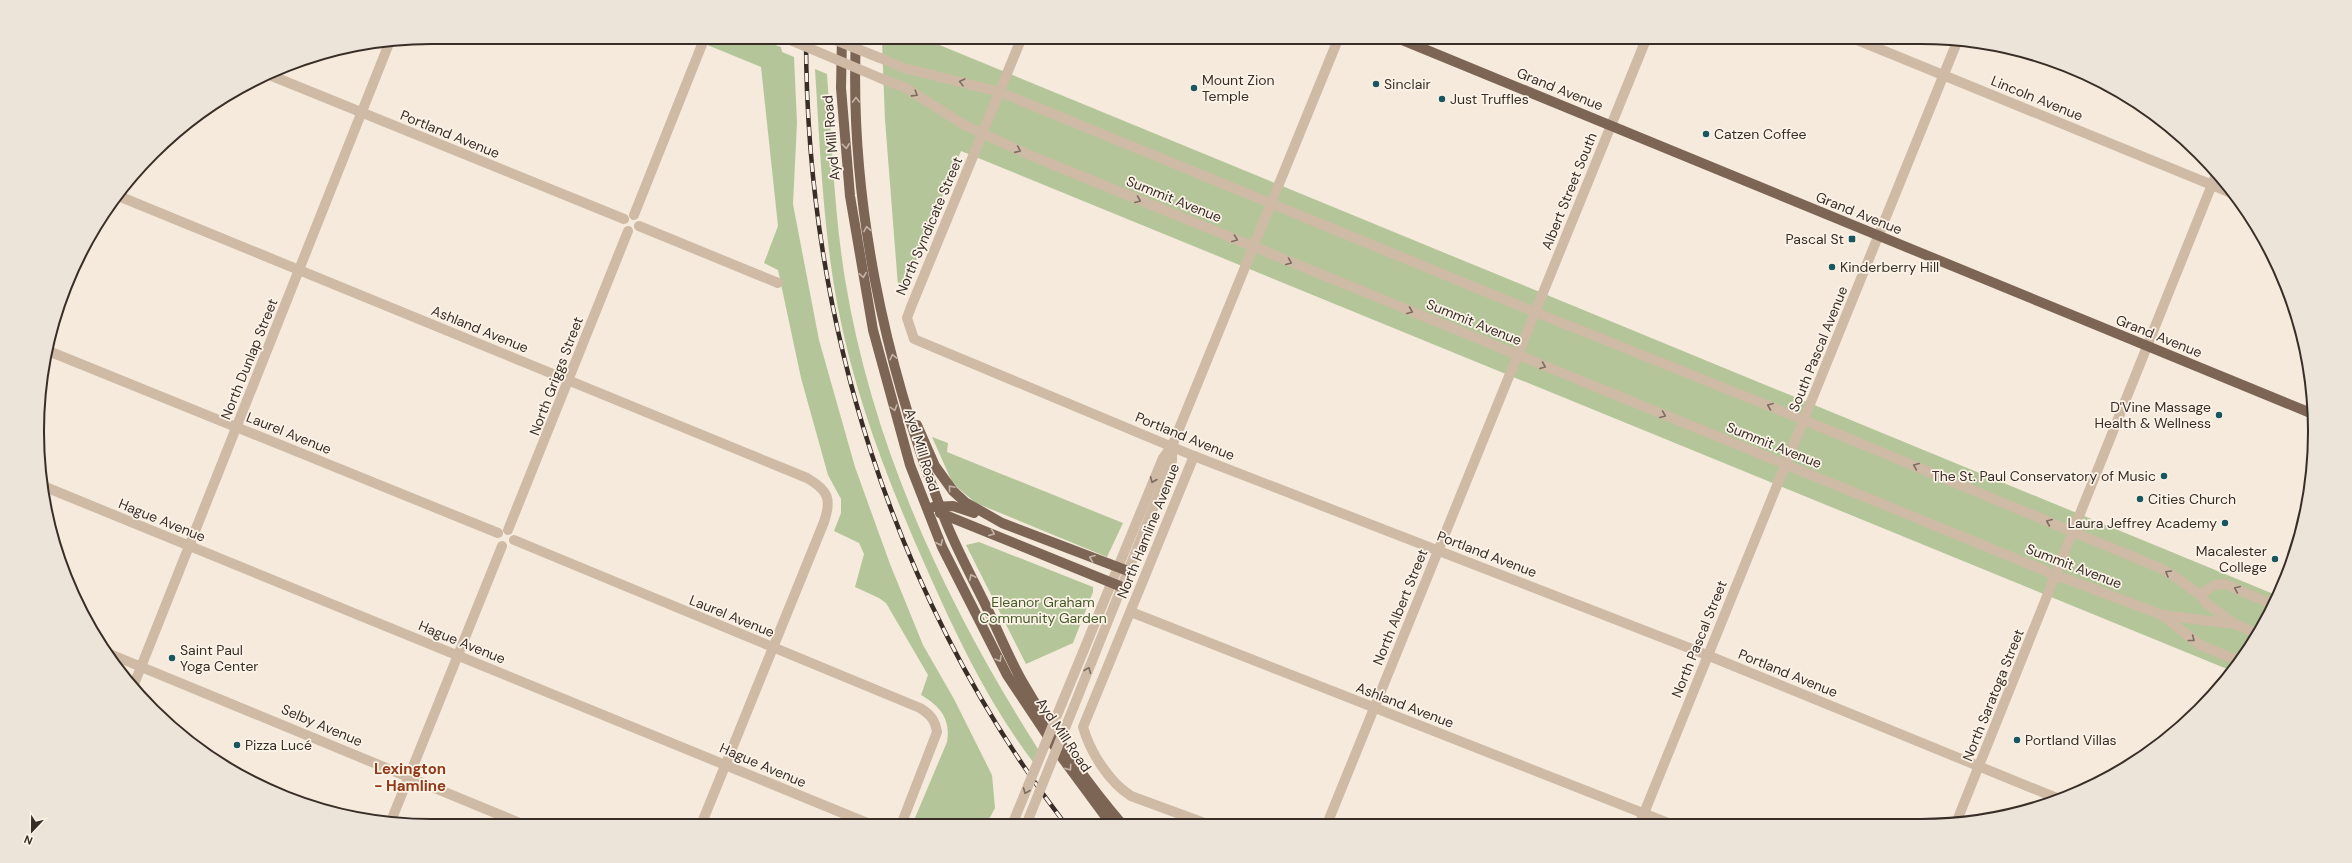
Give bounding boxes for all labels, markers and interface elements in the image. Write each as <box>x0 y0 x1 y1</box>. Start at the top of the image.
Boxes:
street label: Grand Avenue <box>1514 64 1606 115</box>
place label: Mount Zion Temple <box>1202 71 1275 105</box>
street label: Lincoln Avenue <box>1988 71 2086 125</box>
place label: Sinclair <box>1384 75 1431 93</box>
one-way arrow <box>959 78 966 87</box>
marker: Sinclair <box>1371 79 1381 89</box>
marker: Mount Zion Temple <box>1189 83 1199 93</box>
one-way arrow <box>911 90 918 97</box>
place label: Just Truffles <box>1450 90 1529 108</box>
street label: Ayd Mill Road <box>818 94 844 182</box>
marker: Just Truffles <box>1437 94 1447 104</box>
one-way arrow <box>852 97 860 103</box>
street label: Portland Avenue <box>398 106 502 162</box>
place label: Catzen Coffee <box>1714 125 1807 143</box>
marker: Catzen Coffee <box>1701 129 1711 139</box>
street label: Albert Street South <box>1537 130 1601 252</box>
one-way arrow <box>841 143 850 149</box>
one-way arrow <box>1013 145 1021 153</box>
street label: North Syndicate Street <box>892 154 966 298</box>
street label: Summit Avenue <box>1124 172 1224 226</box>
street label: Grand Avenue <box>1813 188 1905 239</box>
one-way arrow <box>1134 195 1141 203</box>
one-way arrow <box>863 226 872 232</box>
place label: Pascal St <box>1785 230 1844 248</box>
marker: Pascal St <box>1847 234 1857 244</box>
one-way arrow <box>1232 235 1239 243</box>
one-way arrow <box>1286 257 1293 265</box>
place label: Kinderberry Hill <box>1840 258 1939 276</box>
marker: Kinderberry Hill <box>1827 262 1837 272</box>
one-way arrow <box>858 271 867 278</box>
street label: South Pascal Avenue <box>1785 283 1851 415</box>
street label: Summit Avenue <box>1424 295 1524 349</box>
street label: North Dunlap Street <box>216 296 282 422</box>
street label: Ashland Avenue <box>429 301 531 357</box>
one-way arrow <box>1405 306 1413 314</box>
street label: Grand Avenue <box>2113 311 2205 362</box>
street label: North Griggs Street <box>525 314 587 438</box>
one-way arrow <box>889 353 897 360</box>
one-way arrow <box>1539 361 1546 369</box>
place label: D'Vine Massage Health & Wellness <box>2094 398 2211 432</box>
one-way arrow <box>1766 402 1773 410</box>
one-way arrow <box>890 405 898 411</box>
street label: Ayd Mill Road <box>901 406 943 494</box>
street label: Laurel Avenue <box>244 408 334 458</box>
street label: Portland Avenue <box>1133 408 1237 464</box>
one-way arrow <box>1659 410 1666 418</box>
marker: D'Vine Massage Health & Wellness <box>2214 410 2224 420</box>
street label: Summit Avenue <box>1724 418 1824 472</box>
street label: North Hamline Avenue <box>1113 461 1183 601</box>
one-way arrow <box>1912 463 1919 471</box>
place label: The St. Paul Conservatory of Music <box>1932 467 2156 485</box>
marker: The St. Paul Conservatory of Music <box>2159 471 2169 481</box>
one-way arrow <box>1150 476 1158 483</box>
one-way arrow <box>949 486 956 493</box>
place label: Cities Church <box>2148 490 2236 508</box>
street label: Hague Avenue <box>116 494 208 546</box>
marker: Cities Church <box>2135 494 2145 504</box>
place label: Laura Jeffrey Academy <box>2068 514 2217 532</box>
marker: Laura Jeffrey Academy <box>2220 518 2230 528</box>
one-way arrow <box>2045 519 2052 527</box>
street label: Portland Avenue <box>1435 527 1540 581</box>
one-way arrow <box>988 529 995 537</box>
one-way arrow <box>935 539 943 547</box>
street label: Summit Avenue <box>2024 539 2125 593</box>
place label: Macalester College <box>2196 542 2267 576</box>
street label: North Albert Street <box>1368 546 1432 668</box>
one-way arrow <box>1088 554 1095 562</box>
marker: Macalester College <box>2270 554 2280 564</box>
one-way arrow <box>2165 570 2172 577</box>
one-way arrow <box>969 573 977 581</box>
street label: North Pascal Street <box>1667 578 1731 700</box>
one-way arrow <box>2233 585 2240 593</box>
street label: Laurel Avenue <box>687 591 777 641</box>
park label: Eleanor Graham Community Garden <box>979 593 1107 627</box>
street label: Hague Avenue <box>416 616 508 668</box>
street label: North Saratoga Street <box>1958 626 2028 764</box>
one-way arrow <box>2188 635 2195 642</box>
place label: Saint Paul Yoga Center <box>180 641 259 675</box>
street label: Portland Avenue <box>1736 645 1840 701</box>
marker: Saint Paul Yoga Center <box>167 653 177 663</box>
one-way arrow <box>994 655 1001 662</box>
one-way arrow <box>1084 667 1092 674</box>
street label: Ashland Avenue <box>1354 678 1456 732</box>
street label: Ayd Mill Road <box>1033 694 1095 776</box>
street label: Selby Avenue <box>279 700 365 750</box>
place label: Portland Villas <box>2025 731 2117 749</box>
marker: Portland Villas <box>2012 735 2022 745</box>
place label: Pizza Lucé <box>245 736 312 754</box>
street label: Hague Avenue <box>717 739 809 791</box>
marker: Pizza Lucé <box>232 740 242 750</box>
district label: Lexington - Hamline <box>374 759 446 796</box>
one-way arrow <box>1064 764 1072 771</box>
one-way arrow <box>1023 786 1031 794</box>
north arrow <box>12 811 52 851</box>
text: N <box>22 832 35 848</box>

